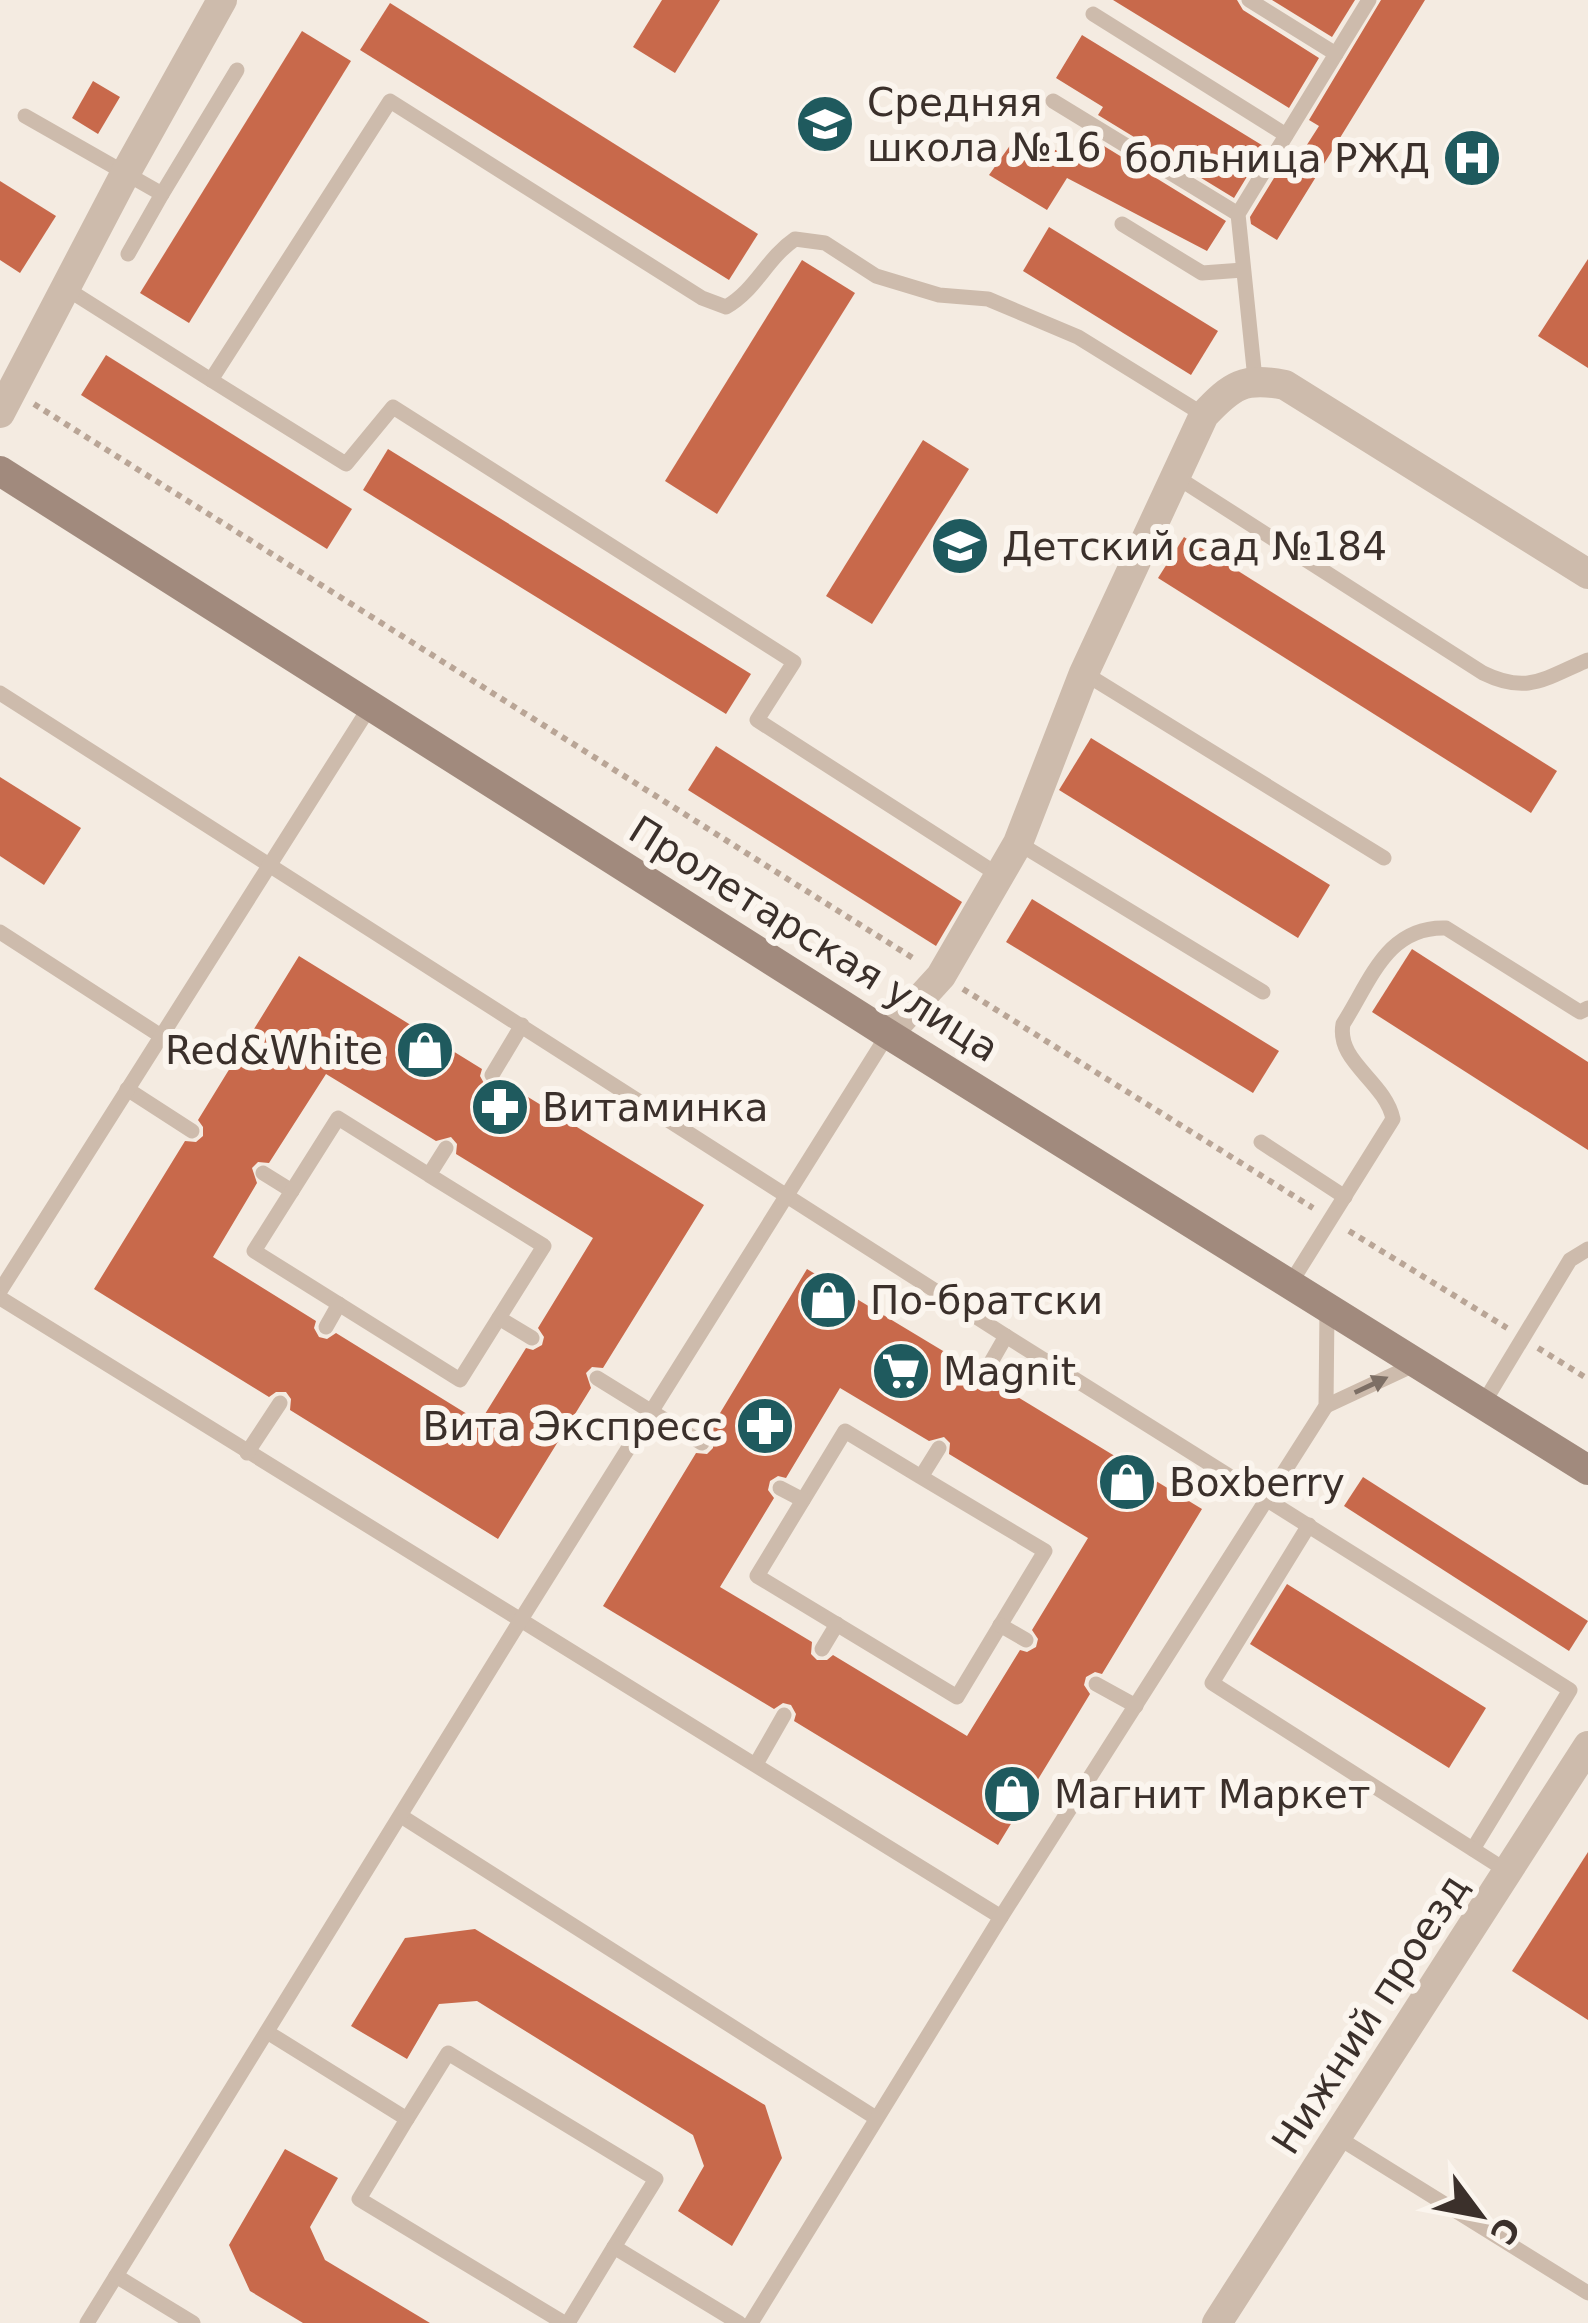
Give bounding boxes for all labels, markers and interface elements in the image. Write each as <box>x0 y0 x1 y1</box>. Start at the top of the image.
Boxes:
place label: Средняя школа №16 <box>867 80 1102 170</box>
school or university icon: Средняя школа №16 <box>794 93 856 155</box>
hospital icon: больница РЖД <box>1441 127 1503 189</box>
place label: больница РЖД <box>1124 136 1430 181</box>
school or university icon: Детский сад №184 <box>929 515 991 577</box>
place label: Детский сад №184 <box>1002 524 1387 569</box>
street label: Пролетарская улица <box>621 807 1007 1071</box>
shop icon: Red&White <box>394 1019 456 1081</box>
place label: Red&White <box>165 1028 383 1073</box>
pharmacy icon: Витаминка <box>469 1076 531 1138</box>
place label: Витаминка <box>542 1085 768 1130</box>
shop icon: По-братски <box>797 1269 859 1331</box>
place label: По-братски <box>870 1278 1103 1323</box>
supermarket icon: Magnit <box>870 1340 932 1402</box>
place label: Magnit <box>943 1349 1076 1394</box>
one-way arrow <box>1354 1375 1389 1395</box>
pharmacy icon: Вита Экспресс <box>734 1395 796 1457</box>
place label: Вита Экспресс <box>423 1404 723 1449</box>
shop icon: Boxberry <box>1096 1451 1158 1513</box>
place label: Boxberry <box>1169 1460 1345 1505</box>
shop icon: Магнит Маркет <box>981 1763 1043 1825</box>
place label: Магнит Маркет <box>1054 1772 1371 1817</box>
street label: Нижний проезд <box>1263 1866 1477 2162</box>
north arrow <box>1420 2155 1540 2275</box>
text: С <box>1482 2210 1528 2251</box>

